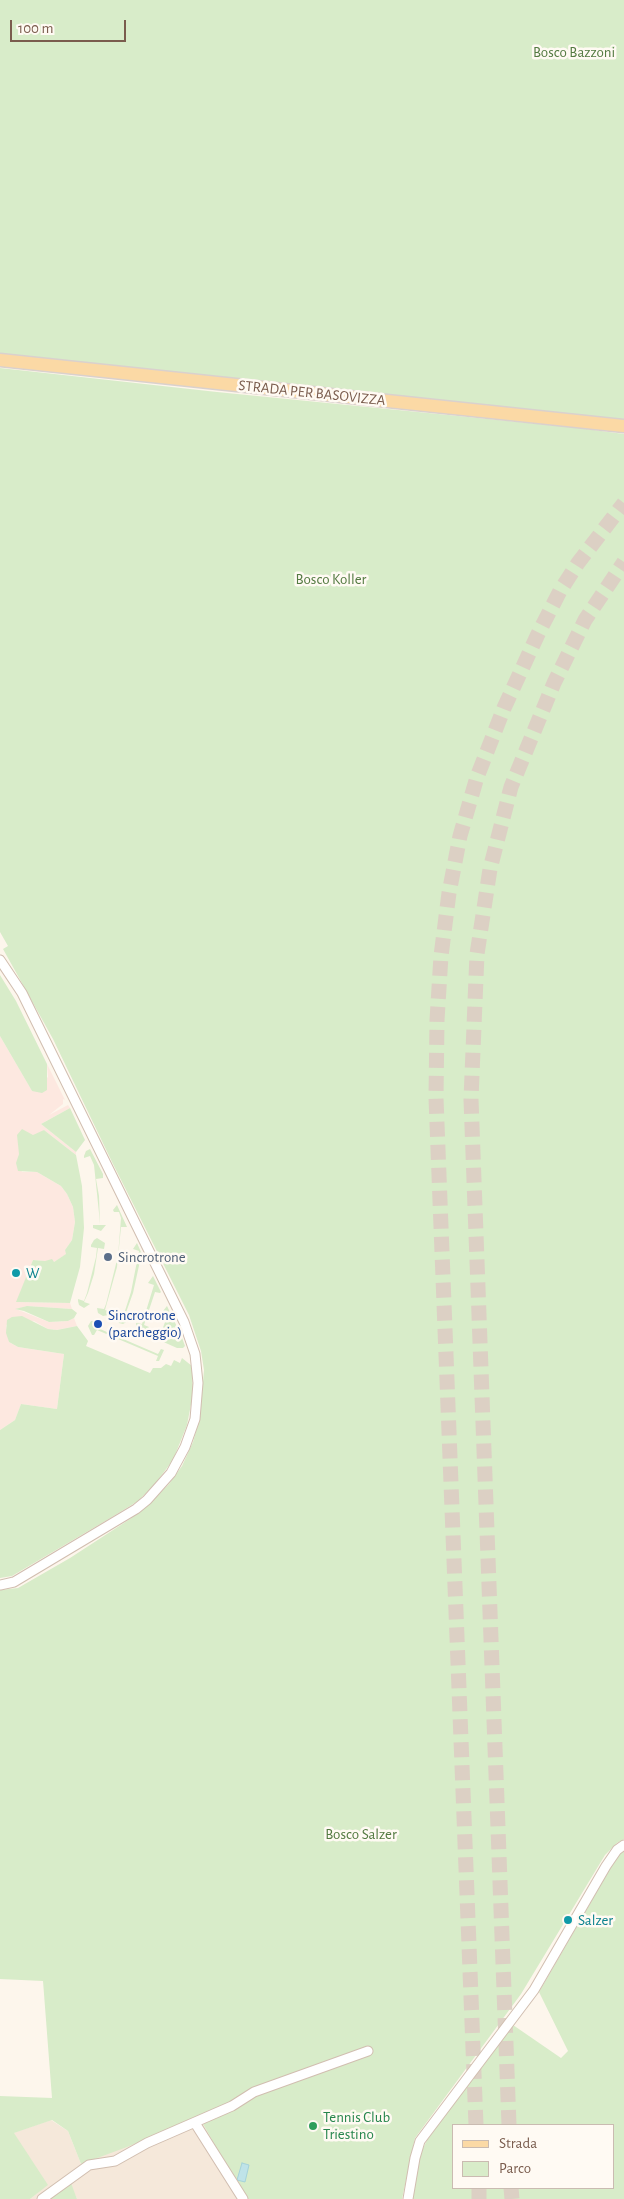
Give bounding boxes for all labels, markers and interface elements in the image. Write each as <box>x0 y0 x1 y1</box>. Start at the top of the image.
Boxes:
scale bar <box>12 10 129 42</box>
text: 100 m <box>18 21 53 36</box>
park label: Bosco Bazzoni <box>533 43 615 61</box>
street label: STRADA PER BASOVIZZA <box>238 376 386 410</box>
park label: Bosco Koller <box>296 570 366 588</box>
place label: Sincrotrone <box>118 1248 186 1266</box>
marker: Sincrotrone <box>102 1251 114 1263</box>
place label: W <box>26 1264 39 1282</box>
marker: W <box>10 1267 22 1279</box>
place label: Sincrotrone (parcheggio) <box>108 1306 182 1341</box>
marker: Sincrotrone (parcheggio) <box>92 1318 104 1330</box>
park label: Bosco Salzer <box>325 1825 397 1843</box>
place label: Salzer <box>578 1911 613 1929</box>
marker: Salzer <box>562 1914 574 1926</box>
place label: Tennis Club Triestino <box>323 2108 390 2143</box>
marker: Tennis Club Triestino <box>307 2120 319 2132</box>
legend <box>452 2124 614 2189</box>
text: Strada <box>499 2136 537 2151</box>
text: Parco <box>499 2161 531 2176</box>

